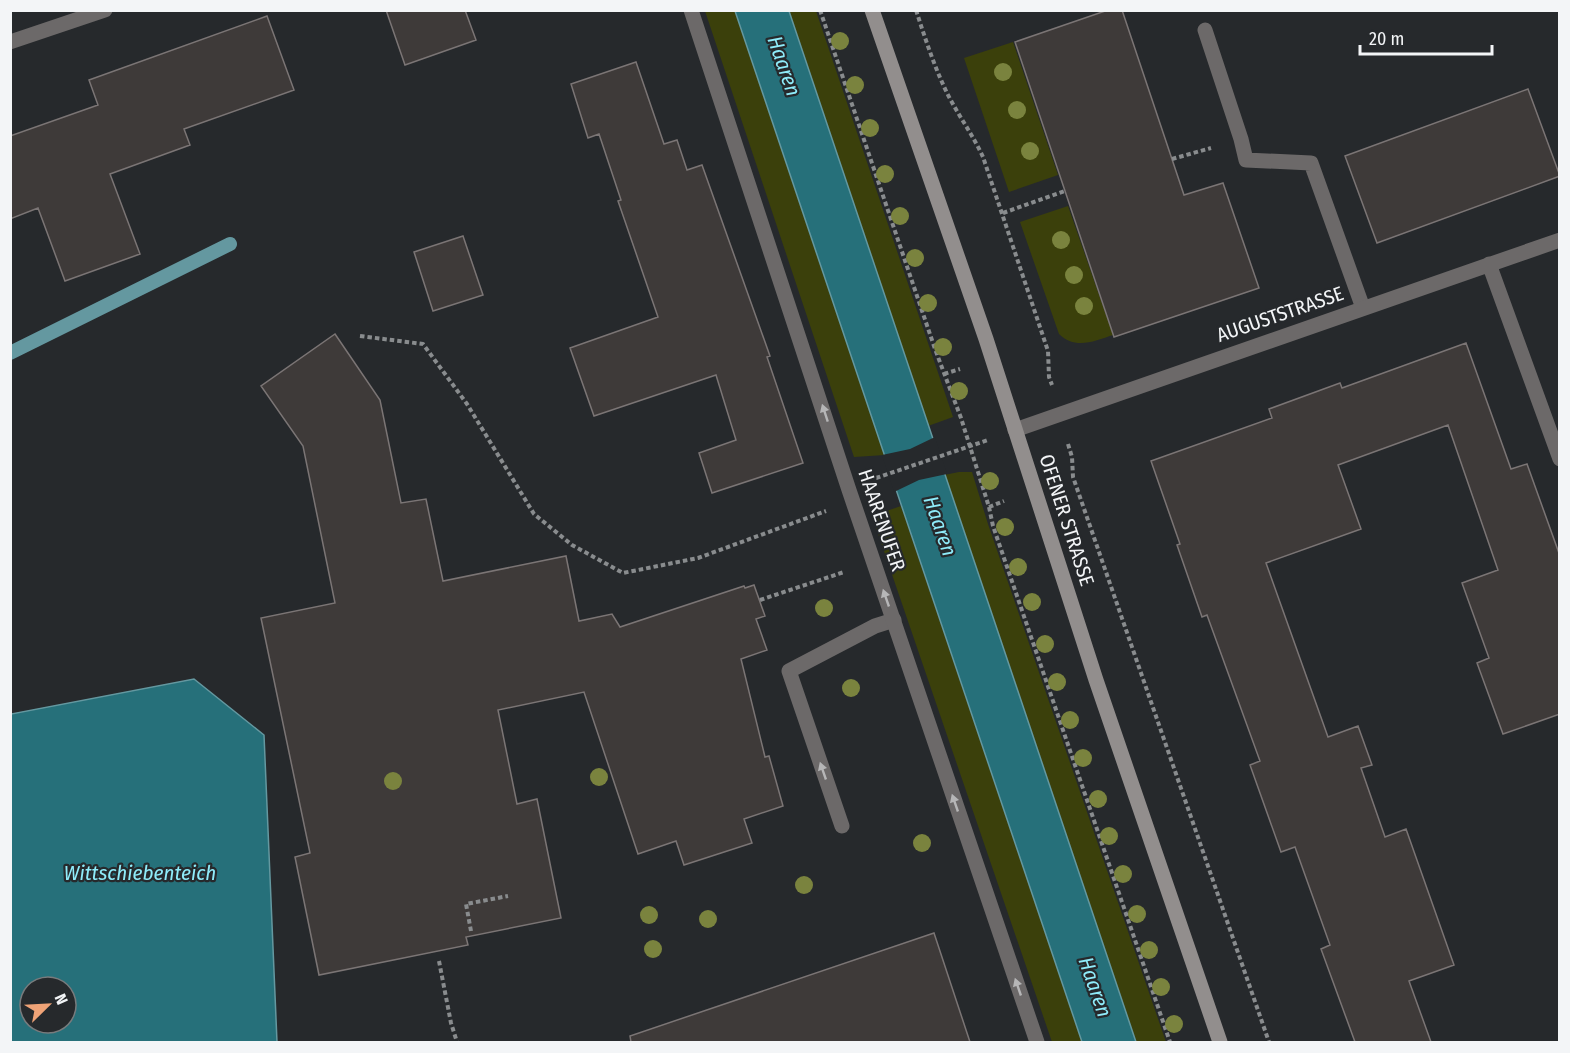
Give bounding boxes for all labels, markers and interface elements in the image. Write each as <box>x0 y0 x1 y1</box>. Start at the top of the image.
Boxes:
scale bar <box>1360 18 1492 56</box>
text: 20 m <box>1369 28 1404 50</box>
water label: Haaren <box>762 32 806 100</box>
street label: AUGUSTSTRASSE <box>1213 281 1347 347</box>
one-way arrow <box>819 404 829 422</box>
street label: OFENER STRASSE <box>1034 451 1100 589</box>
street label: HAARENUFER <box>853 466 911 574</box>
water label: Haaren <box>918 492 962 560</box>
one-way arrow <box>881 589 890 607</box>
one-way arrow <box>817 762 827 780</box>
one-way arrow <box>950 794 960 812</box>
water label: Wittschiebenteich <box>64 860 216 886</box>
water label: Haaren <box>1073 953 1117 1021</box>
north arrow <box>18 975 78 1035</box>
one-way arrow <box>1013 978 1023 996</box>
text: N <box>51 991 72 1007</box>

